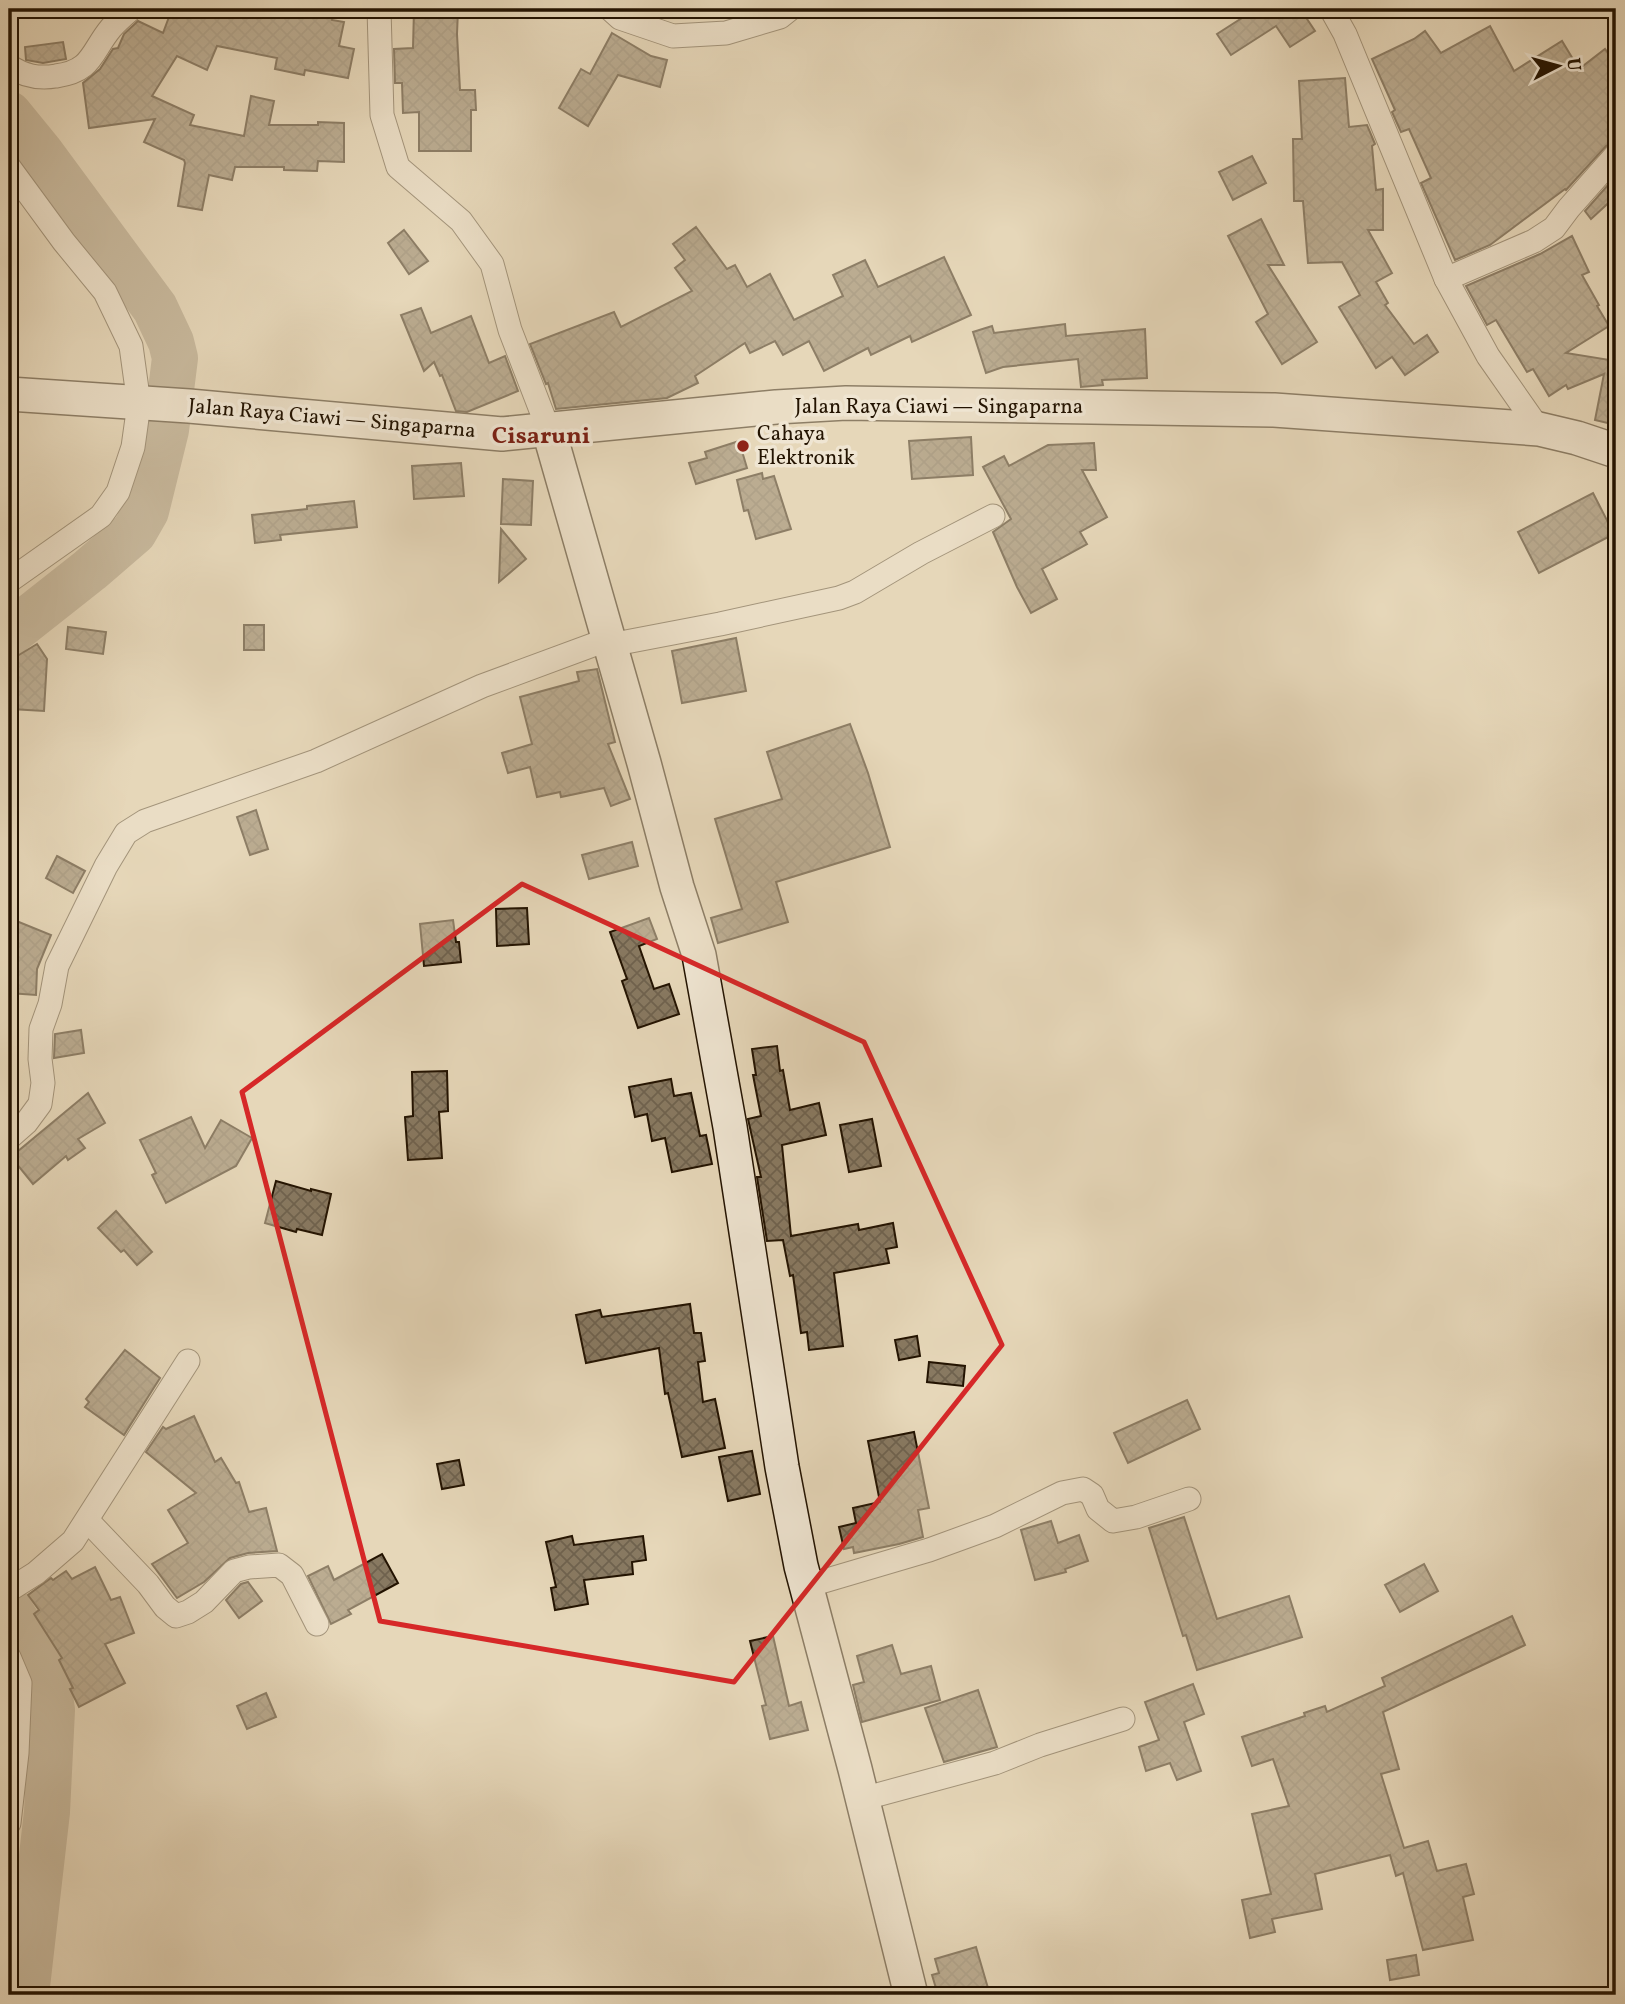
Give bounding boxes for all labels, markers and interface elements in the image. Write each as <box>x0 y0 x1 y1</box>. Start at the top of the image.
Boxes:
north arrow <box>1524 32 1594 102</box>
text: U <box>1559 57 1587 72</box>
street label: Jalan Raya Ciawi — Singaparna <box>187 392 477 446</box>
street label: Jalan Raya Ciawi — Singaparna <box>795 393 1083 422</box>
district label: Cisaruni <box>492 420 590 454</box>
place label: Cahaya Elektronik <box>757 420 855 473</box>
marker: Cahaya Elektronik <box>735 438 751 454</box>

